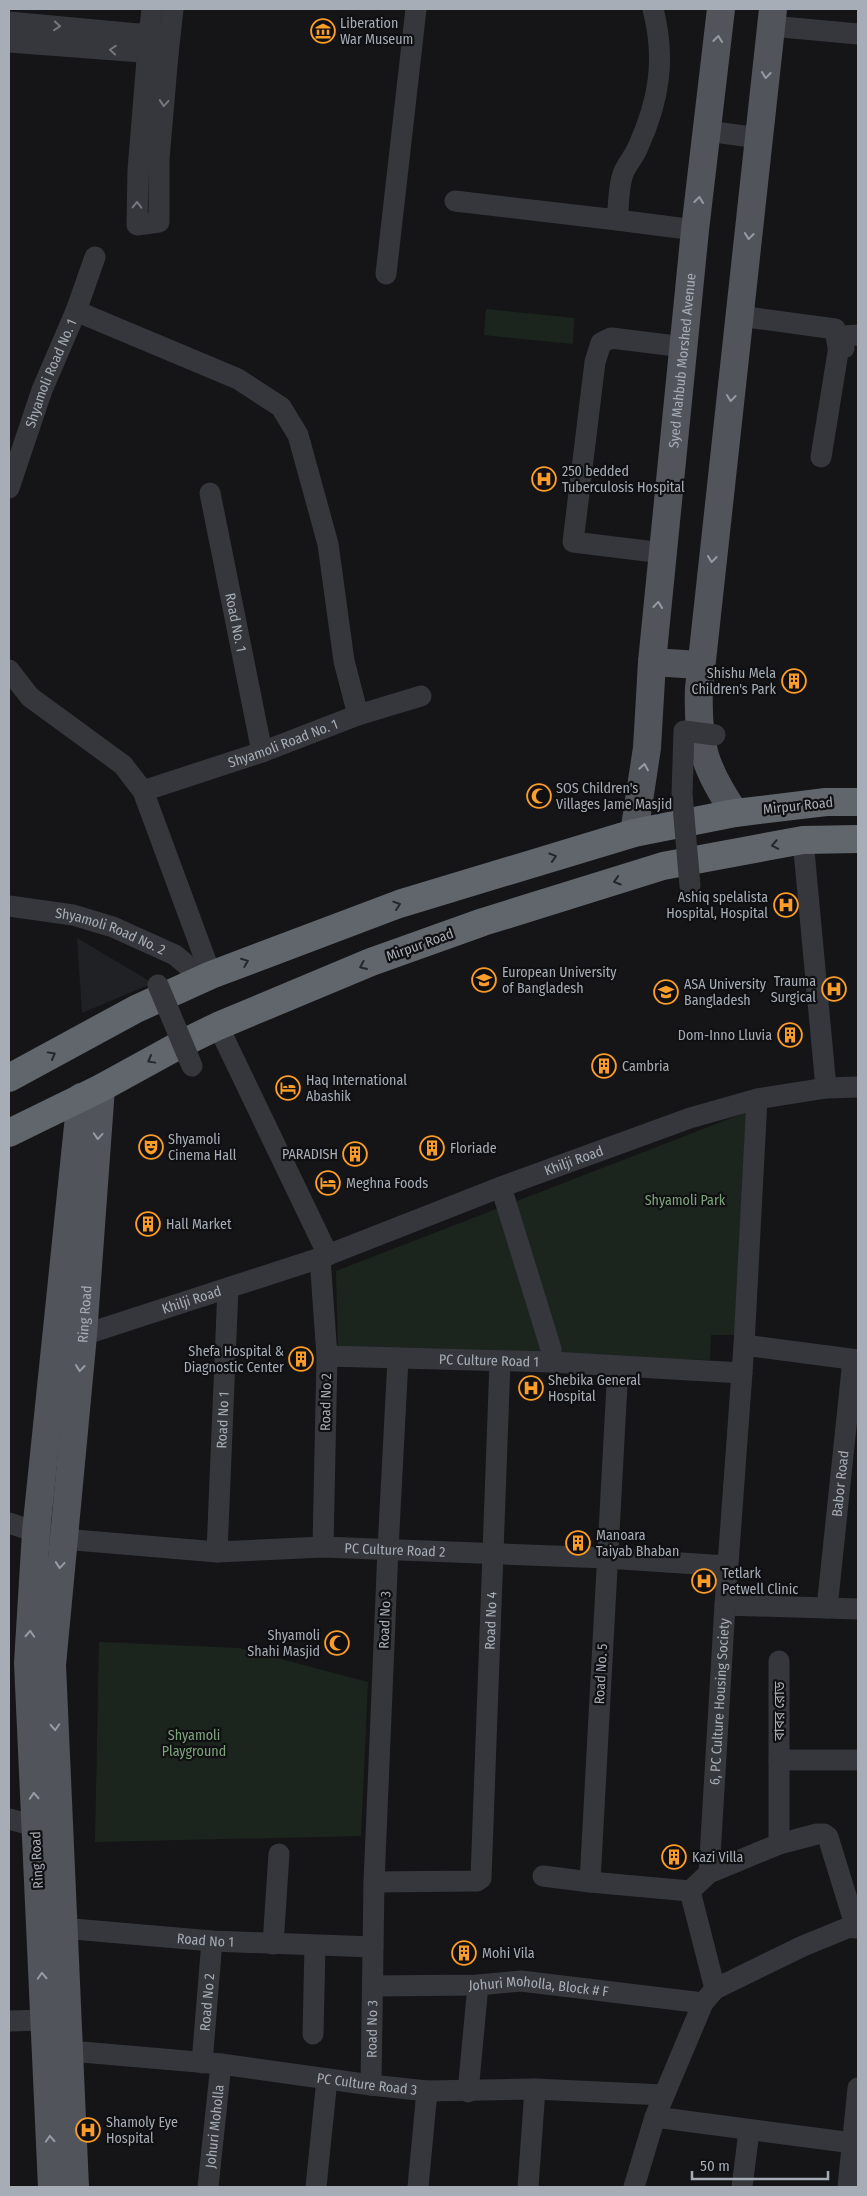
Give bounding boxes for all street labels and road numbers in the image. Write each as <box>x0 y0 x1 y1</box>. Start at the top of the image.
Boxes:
street label: Syed Mahbub Morshed Avenue <box>665 272 699 449</box>
street label: Shyamoli Road No. 1 <box>21 316 80 430</box>
street label: Road No. 1 <box>222 591 250 653</box>
street label: Shyamoli Road No. 1 <box>226 715 340 771</box>
street label: Mirpur Road <box>762 794 834 818</box>
street label: Shyamoli Road No. 2 <box>54 904 168 958</box>
street label: Mirpur Road <box>384 925 456 965</box>
street label: Khilji Road <box>542 1142 605 1179</box>
street label: Khilji Road <box>160 1282 223 1317</box>
street label: Ring Road <box>74 1285 95 1343</box>
street label: PC Culture Road 1 <box>439 1351 539 1370</box>
street label: Road No 2 <box>317 1373 335 1431</box>
street label: Road No 1 <box>213 1391 232 1449</box>
street label: Babor Road <box>828 1450 852 1518</box>
street label: PC Culture Road 2 <box>344 1539 446 1560</box>
street label: Road No 3 <box>375 1591 395 1649</box>
street label: Road No 4 <box>481 1591 500 1650</box>
street label: 6, PC Culture Housing Society <box>706 1617 733 1785</box>
street label: Road No. 5 <box>591 1643 611 1705</box>
street label: বাবর রোড <box>771 1680 788 1742</box>
street label: Ring Road <box>27 1831 47 1889</box>
street label: Road No 1 <box>176 1930 234 1950</box>
street label: Johuri Moholla, Block # F <box>469 1972 610 2000</box>
street label: Road No 2 <box>196 1973 218 2032</box>
street label: Road No 3 <box>363 2000 381 2058</box>
street label: PC Culture Road 3 <box>316 2069 418 2098</box>
street label: Johuri Moholla <box>202 2084 227 2169</box>

